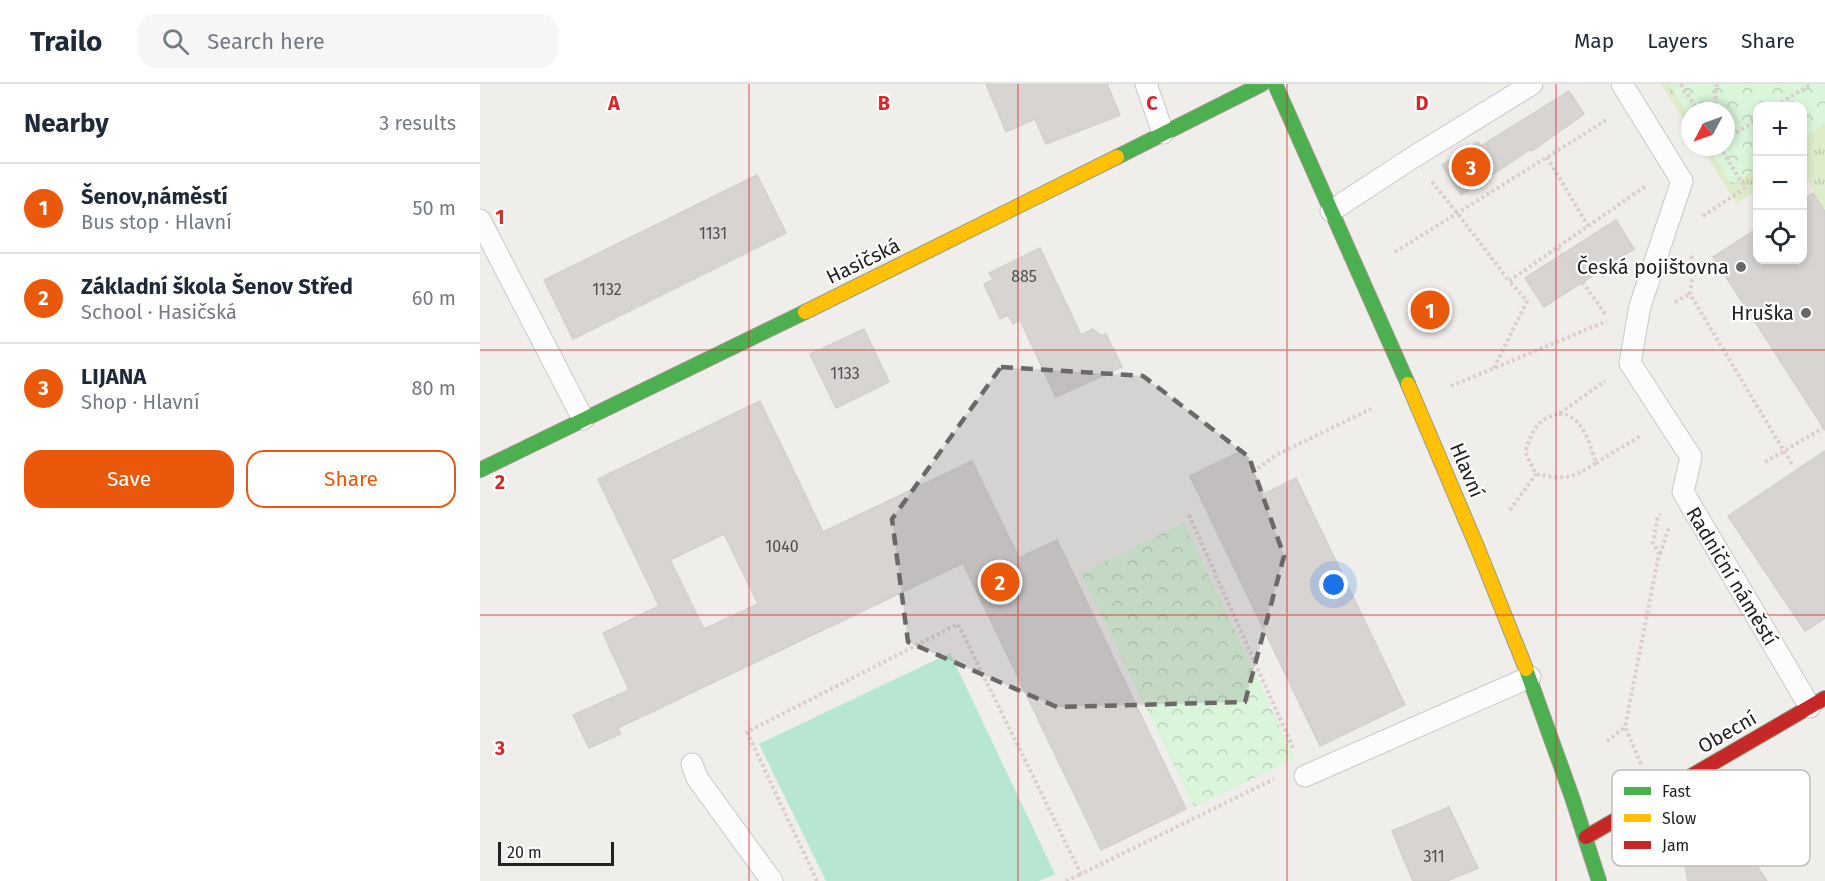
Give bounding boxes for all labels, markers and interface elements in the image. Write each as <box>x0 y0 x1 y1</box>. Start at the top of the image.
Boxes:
search box <box>138 14 558 68</box>
text: Trailo <box>30 25 102 58</box>
icon: search <box>159 25 192 58</box>
text: Search here <box>207 28 325 55</box>
text: Map <box>1574 28 1614 54</box>
text: Layers <box>1647 28 1708 54</box>
text: Share <box>1741 28 1795 54</box>
text: A <box>607 91 621 115</box>
text: B <box>878 91 890 115</box>
text: C <box>1146 91 1158 115</box>
text: D <box>1415 91 1429 115</box>
north arrow <box>1681 102 1735 156</box>
map controls <box>1753 102 1807 264</box>
button: + <box>1753 102 1807 156</box>
text: Nearby <box>24 108 109 139</box>
text: 3 results <box>379 111 456 135</box>
pin: 3 <box>1452 144 1490 190</box>
button: − <box>1753 156 1807 210</box>
text: Šenov,náměstí <box>81 183 228 210</box>
text: 1 <box>39 196 48 220</box>
text: 50 m <box>412 196 456 220</box>
text: 1 <box>495 205 505 229</box>
text: Bus stop · Hlavní <box>81 210 232 234</box>
button: locate <box>1753 210 1807 264</box>
house number: 1131 <box>699 224 727 243</box>
street label: Hasičská <box>822 233 904 289</box>
place label: Česká pojištovna <box>1577 255 1729 279</box>
marker: Česká pojištovna <box>1734 260 1748 274</box>
house number: 885 <box>1011 267 1037 286</box>
text: Základní škola Šenov Střed <box>81 273 353 300</box>
house number: 1132 <box>592 280 622 299</box>
text: 2 <box>38 286 49 310</box>
text: 60 m <box>412 286 456 310</box>
pin: 1 <box>1410 288 1450 332</box>
text: School · Hasičská <box>81 300 237 324</box>
place label: Hruška <box>1731 301 1794 325</box>
marker: Hruška <box>1799 306 1813 320</box>
text: LIJANA <box>81 363 146 390</box>
house number: 1133 <box>830 364 860 383</box>
text: 3 <box>38 376 49 400</box>
text: 80 m <box>411 376 456 400</box>
text: Shop · Hlavní <box>81 390 200 414</box>
street label: Hlavní <box>1445 439 1489 501</box>
button: Save <box>24 450 234 508</box>
button: Share <box>246 450 456 508</box>
text: 2 <box>495 470 505 494</box>
street label: Radniční náměstí <box>1681 502 1783 650</box>
house number: 1040 <box>765 537 799 556</box>
pin: 2 <box>980 560 1020 604</box>
your location <box>1319 570 1348 599</box>
street label: Obecní <box>1693 706 1761 758</box>
text: 3 <box>494 736 505 760</box>
legend <box>1612 770 1810 866</box>
text: Fast <box>1662 782 1691 801</box>
text: Slow <box>1662 809 1697 828</box>
text: Jam <box>1662 836 1689 855</box>
scale bar <box>498 839 614 866</box>
text: 20 m <box>507 843 542 862</box>
house number: 311 <box>1423 847 1445 866</box>

